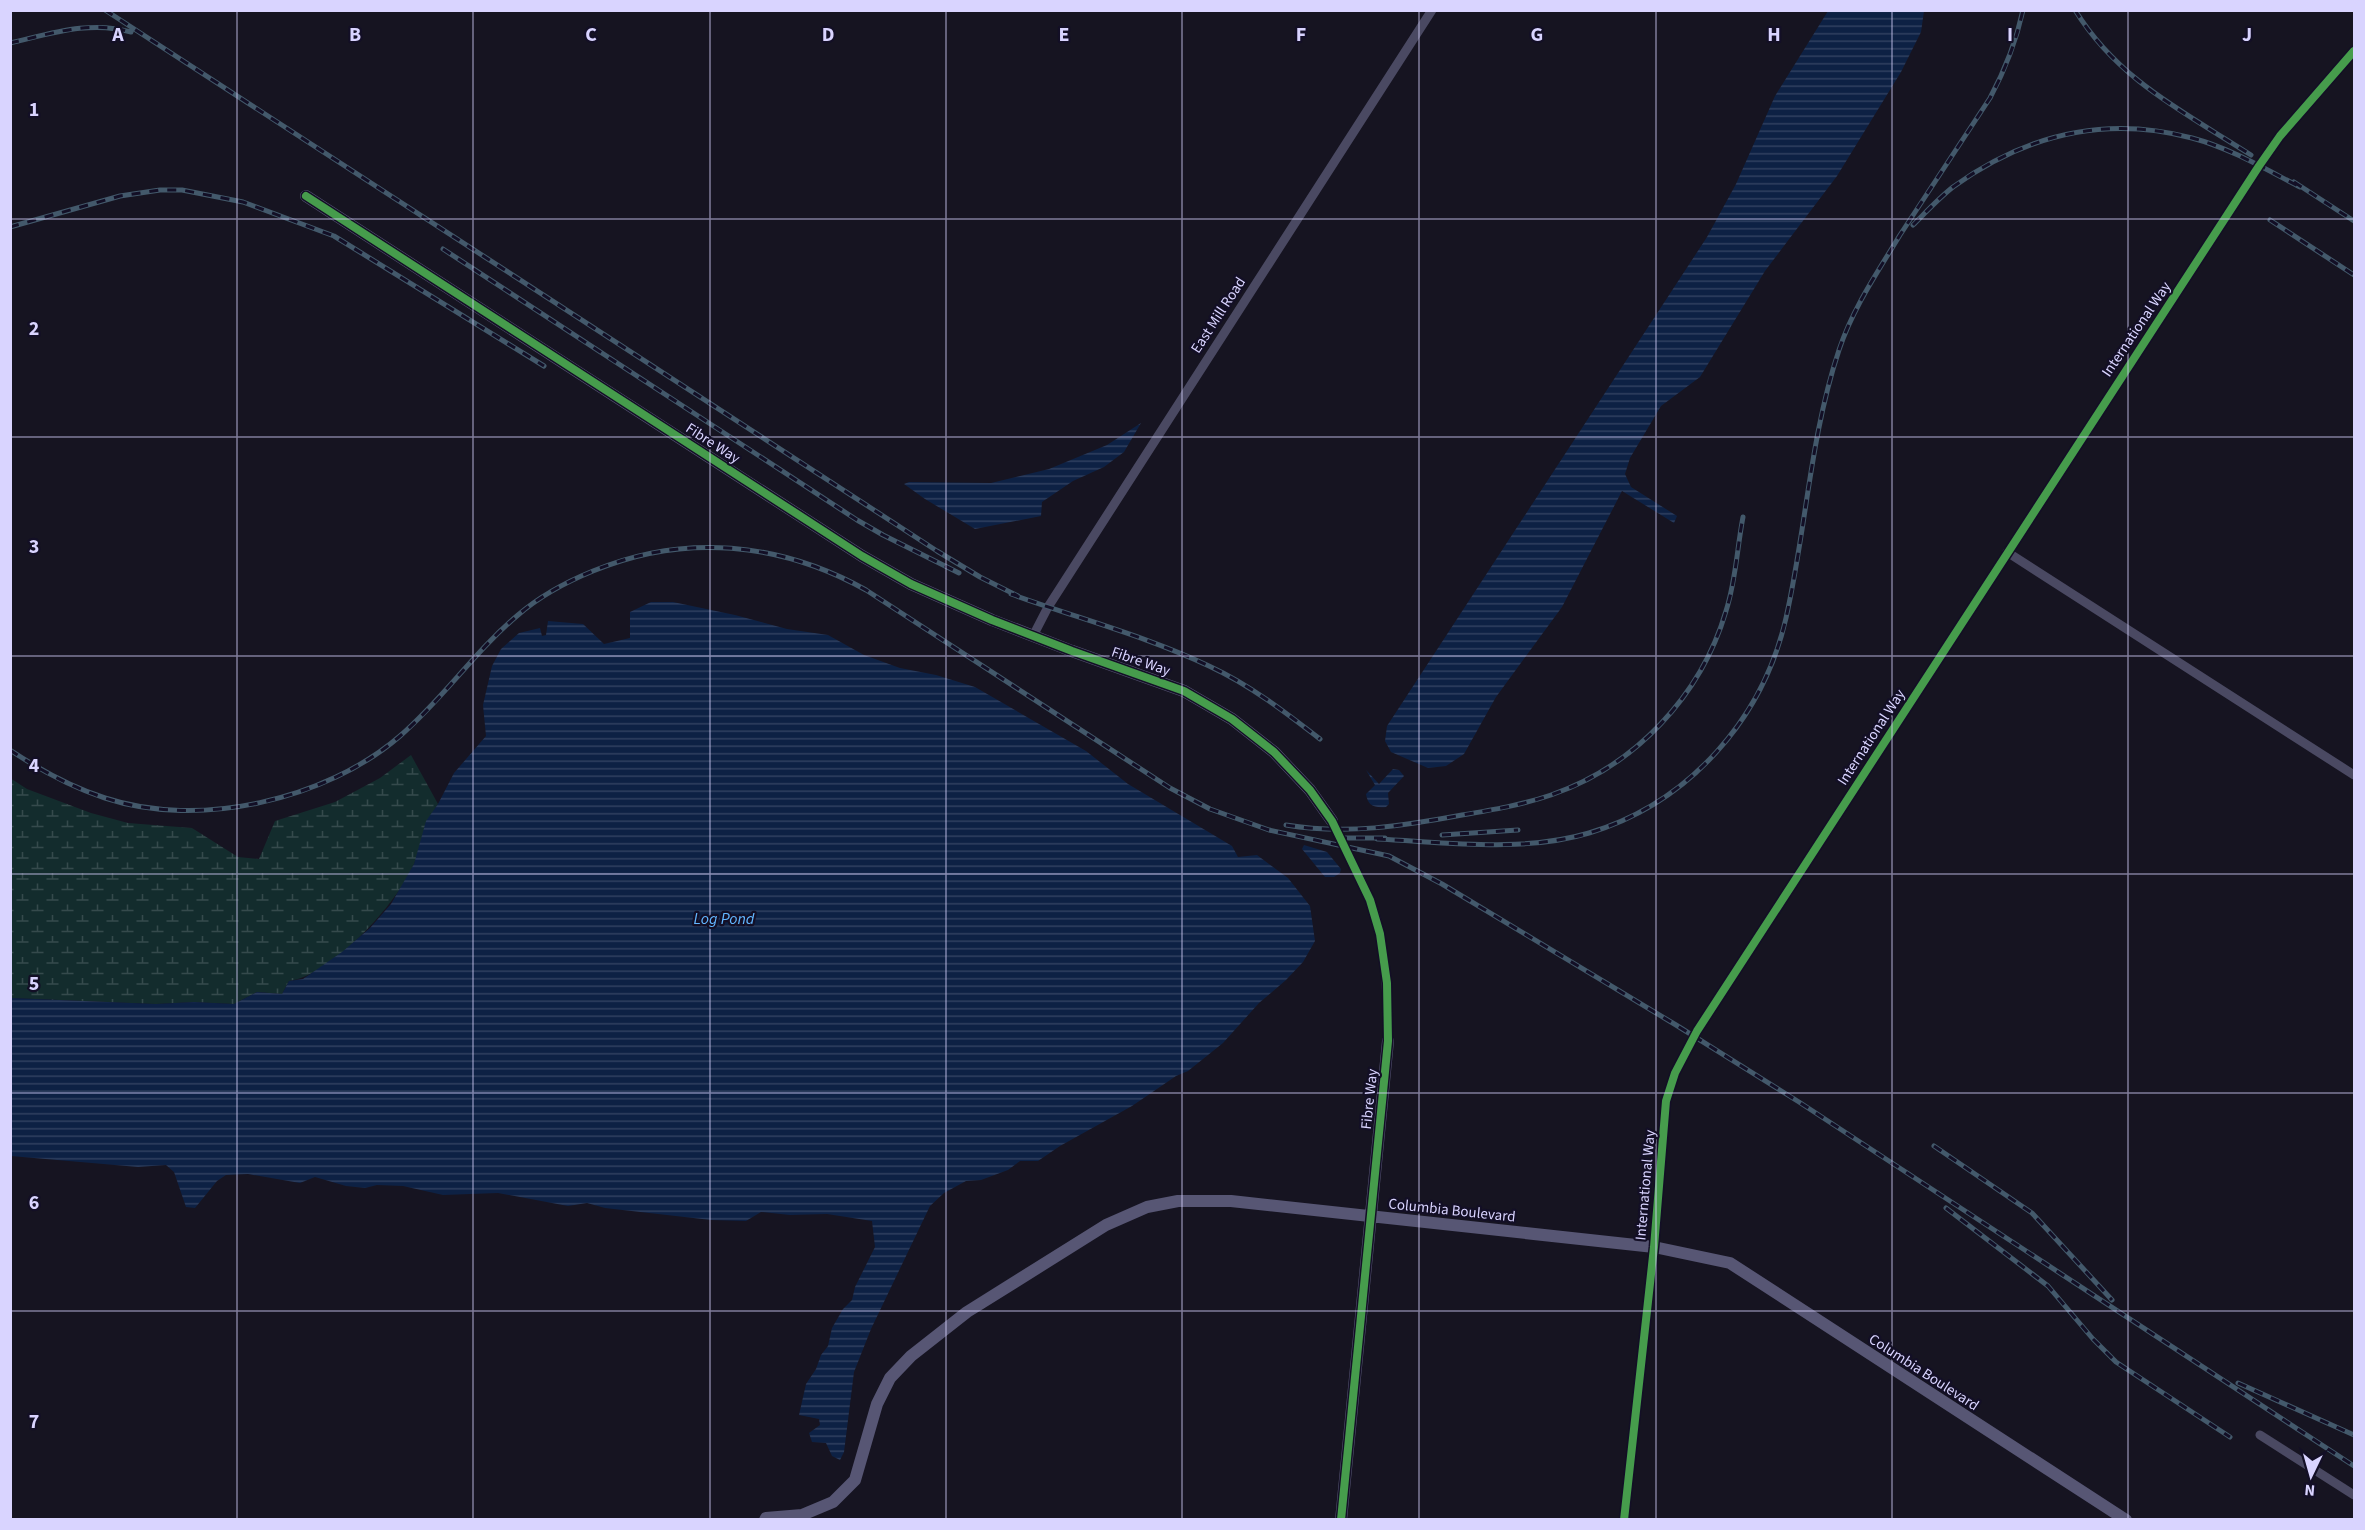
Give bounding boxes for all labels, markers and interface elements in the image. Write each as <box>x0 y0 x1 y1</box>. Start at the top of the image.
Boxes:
text: A <box>111 21 124 49</box>
text: B <box>349 21 361 49</box>
text: C <box>585 21 597 49</box>
text: D <box>822 21 834 49</box>
text: E <box>1059 21 1069 49</box>
text: F <box>1296 21 1306 49</box>
text: G <box>1531 21 1543 49</box>
text: H <box>1767 21 1781 49</box>
text: I <box>2007 21 2013 49</box>
text: J <box>2242 21 2252 49</box>
text: 1 <box>29 96 39 124</box>
street label: East Mill Road <box>1186 273 1251 357</box>
street label: International Way <box>2097 277 2176 381</box>
text: 2 <box>29 315 39 343</box>
street label: Fibre Way <box>681 418 744 469</box>
text: 3 <box>29 533 39 561</box>
street label: Fibre Way <box>1109 642 1173 681</box>
street label: International Way <box>1832 685 1910 789</box>
text: 4 <box>29 752 40 780</box>
water label: Log Pond <box>694 908 755 930</box>
text: 5 <box>29 970 39 998</box>
street label: Fibre Way <box>1356 1068 1383 1130</box>
street label: International Way <box>1630 1129 1661 1241</box>
text: 6 <box>29 1189 39 1217</box>
street label: Columbia Boulevard <box>1387 1193 1517 1228</box>
street label: Columbia Boulevard <box>1864 1329 1983 1416</box>
text: 7 <box>29 1408 39 1436</box>
north arrow <box>2281 1446 2341 1506</box>
text: N <box>2304 1479 2316 1501</box>

